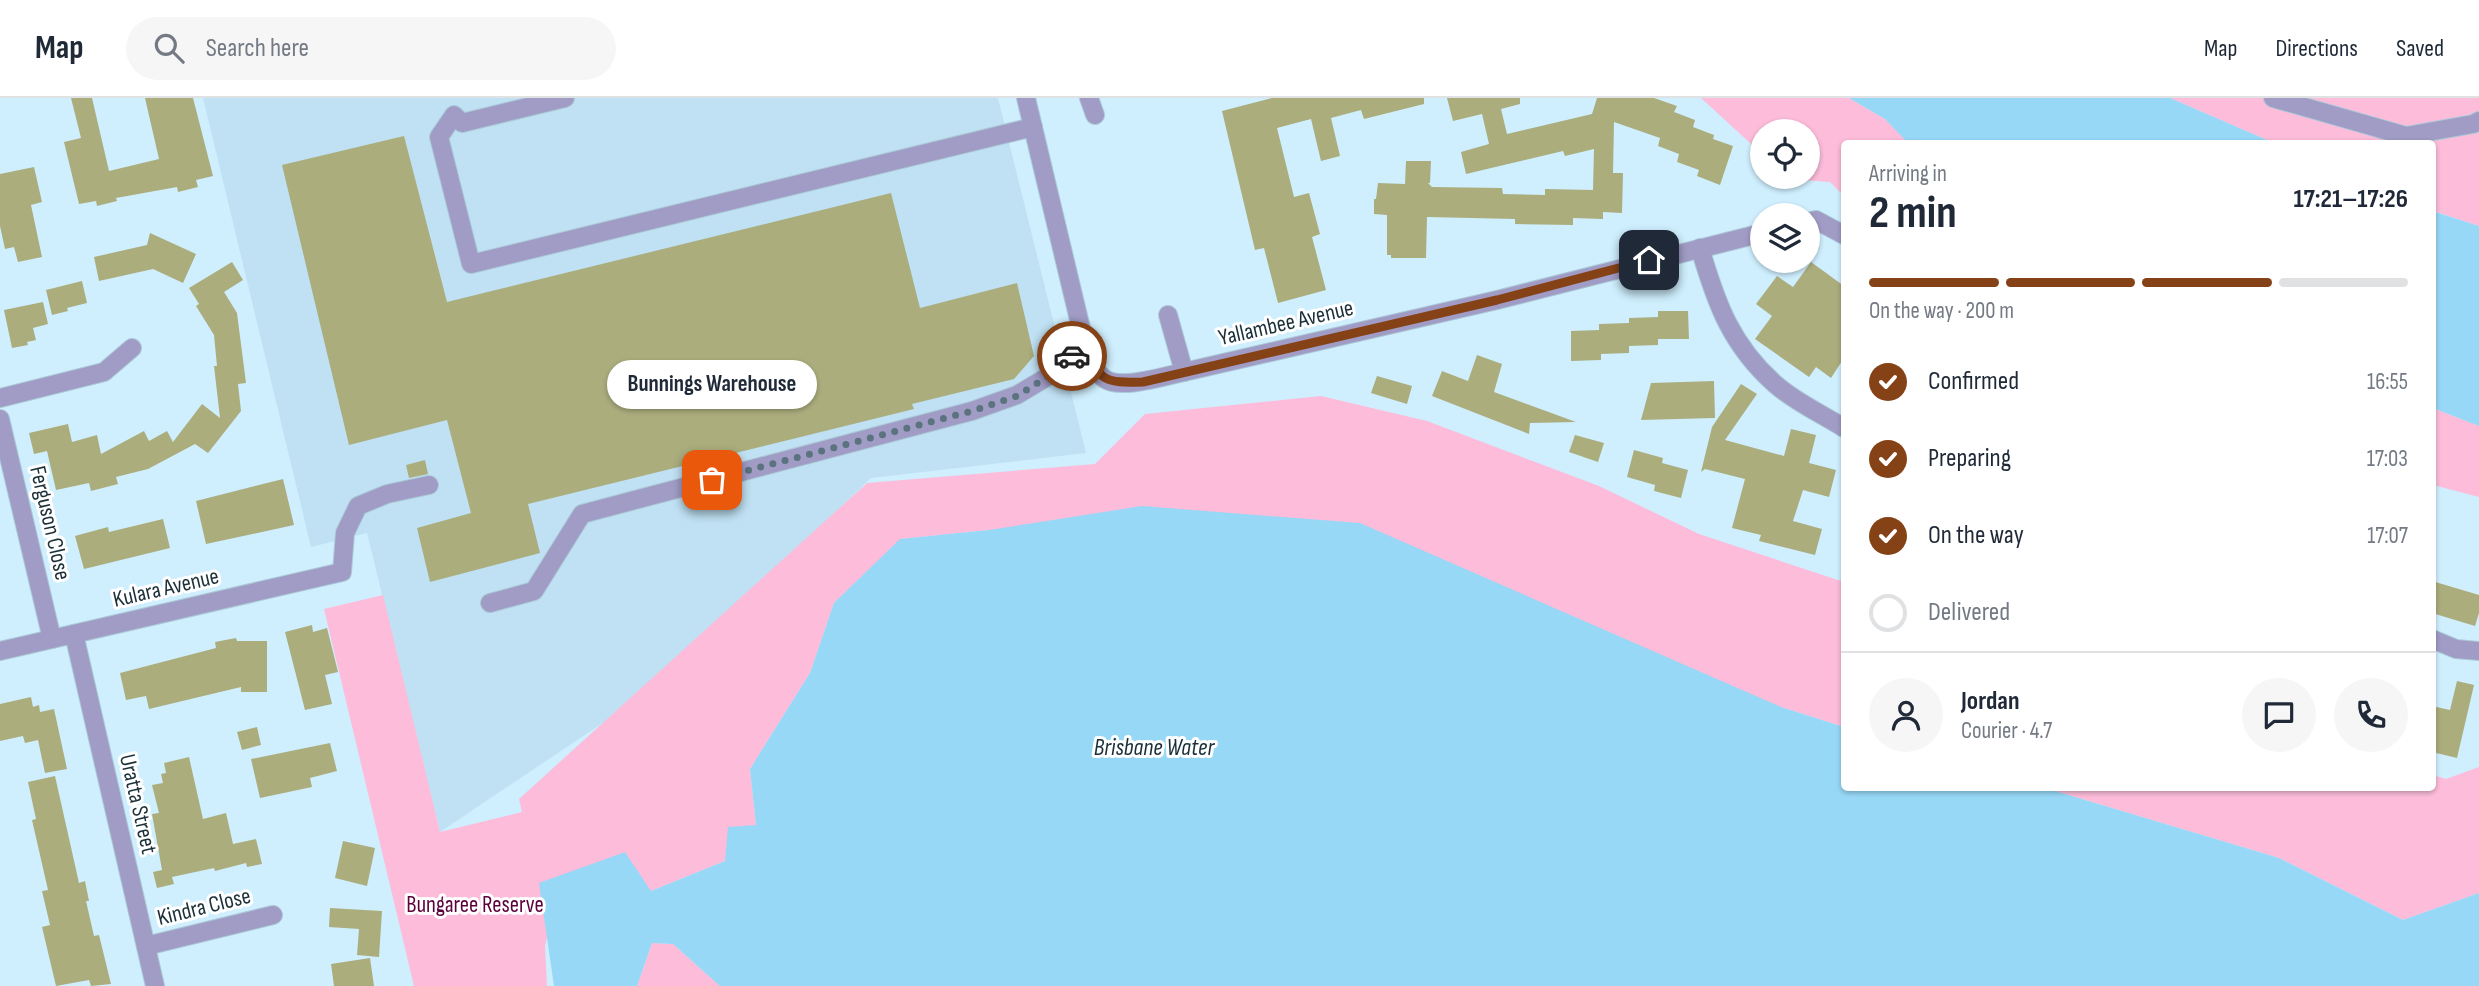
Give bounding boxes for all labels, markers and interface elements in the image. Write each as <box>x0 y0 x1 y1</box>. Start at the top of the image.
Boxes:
search box <box>126 17 616 80</box>
text: Map <box>35 28 84 68</box>
icon: search <box>150 29 188 67</box>
text: Search here <box>206 33 309 64</box>
text: Map <box>2204 34 2237 63</box>
text: Directions <box>2275 34 2358 63</box>
text: Saved <box>2396 34 2444 63</box>
map controls <box>1750 119 1820 273</box>
button: locate <box>1750 119 1820 189</box>
text: Arriving in <box>1869 160 1947 188</box>
text: 17:21–17:26 <box>2294 184 2408 215</box>
text: 2 min <box>1869 186 1957 241</box>
button: layers <box>1750 203 1820 273</box>
pin <box>1619 230 1679 290</box>
icon: home <box>1630 241 1668 279</box>
street label: Yallambee Avenue <box>1216 294 1356 352</box>
text: On the way · 200 m <box>1869 297 2014 325</box>
courier <box>1037 321 1107 391</box>
icon: car <box>1053 337 1091 375</box>
callout: Bunnings Warehouse <box>607 361 817 410</box>
icon: check <box>1869 363 1907 401</box>
text: Confirmed <box>1928 366 2019 397</box>
text: 16:55 <box>2367 368 2408 396</box>
text: Bunnings Warehouse <box>628 370 796 398</box>
icon: check <box>1869 440 1907 478</box>
text: Preparing <box>1928 443 2011 474</box>
text: 17:03 <box>2367 445 2408 473</box>
pin <box>682 450 742 510</box>
icon: bag <box>693 461 731 499</box>
street label: Ferguson Close <box>23 463 77 583</box>
icon: check <box>1869 517 1907 555</box>
text: On the way <box>1928 520 2024 551</box>
text: 17:07 <box>2367 522 2408 550</box>
street label: Kulara Avenue <box>110 562 222 614</box>
text: Delivered <box>1928 597 2010 628</box>
button: person <box>1869 678 1943 752</box>
button: chat <box>2242 678 2316 752</box>
button: phone <box>2334 678 2408 752</box>
text: Jordan <box>1961 686 2019 717</box>
text: Courier · 4.7 <box>1961 717 2052 745</box>
water label: Brisbane Water <box>1094 733 1215 762</box>
street label: Uratta Street <box>113 751 163 857</box>
street label: Kindra Close <box>154 882 254 932</box>
park label: Bungaree Reserve <box>406 891 544 919</box>

